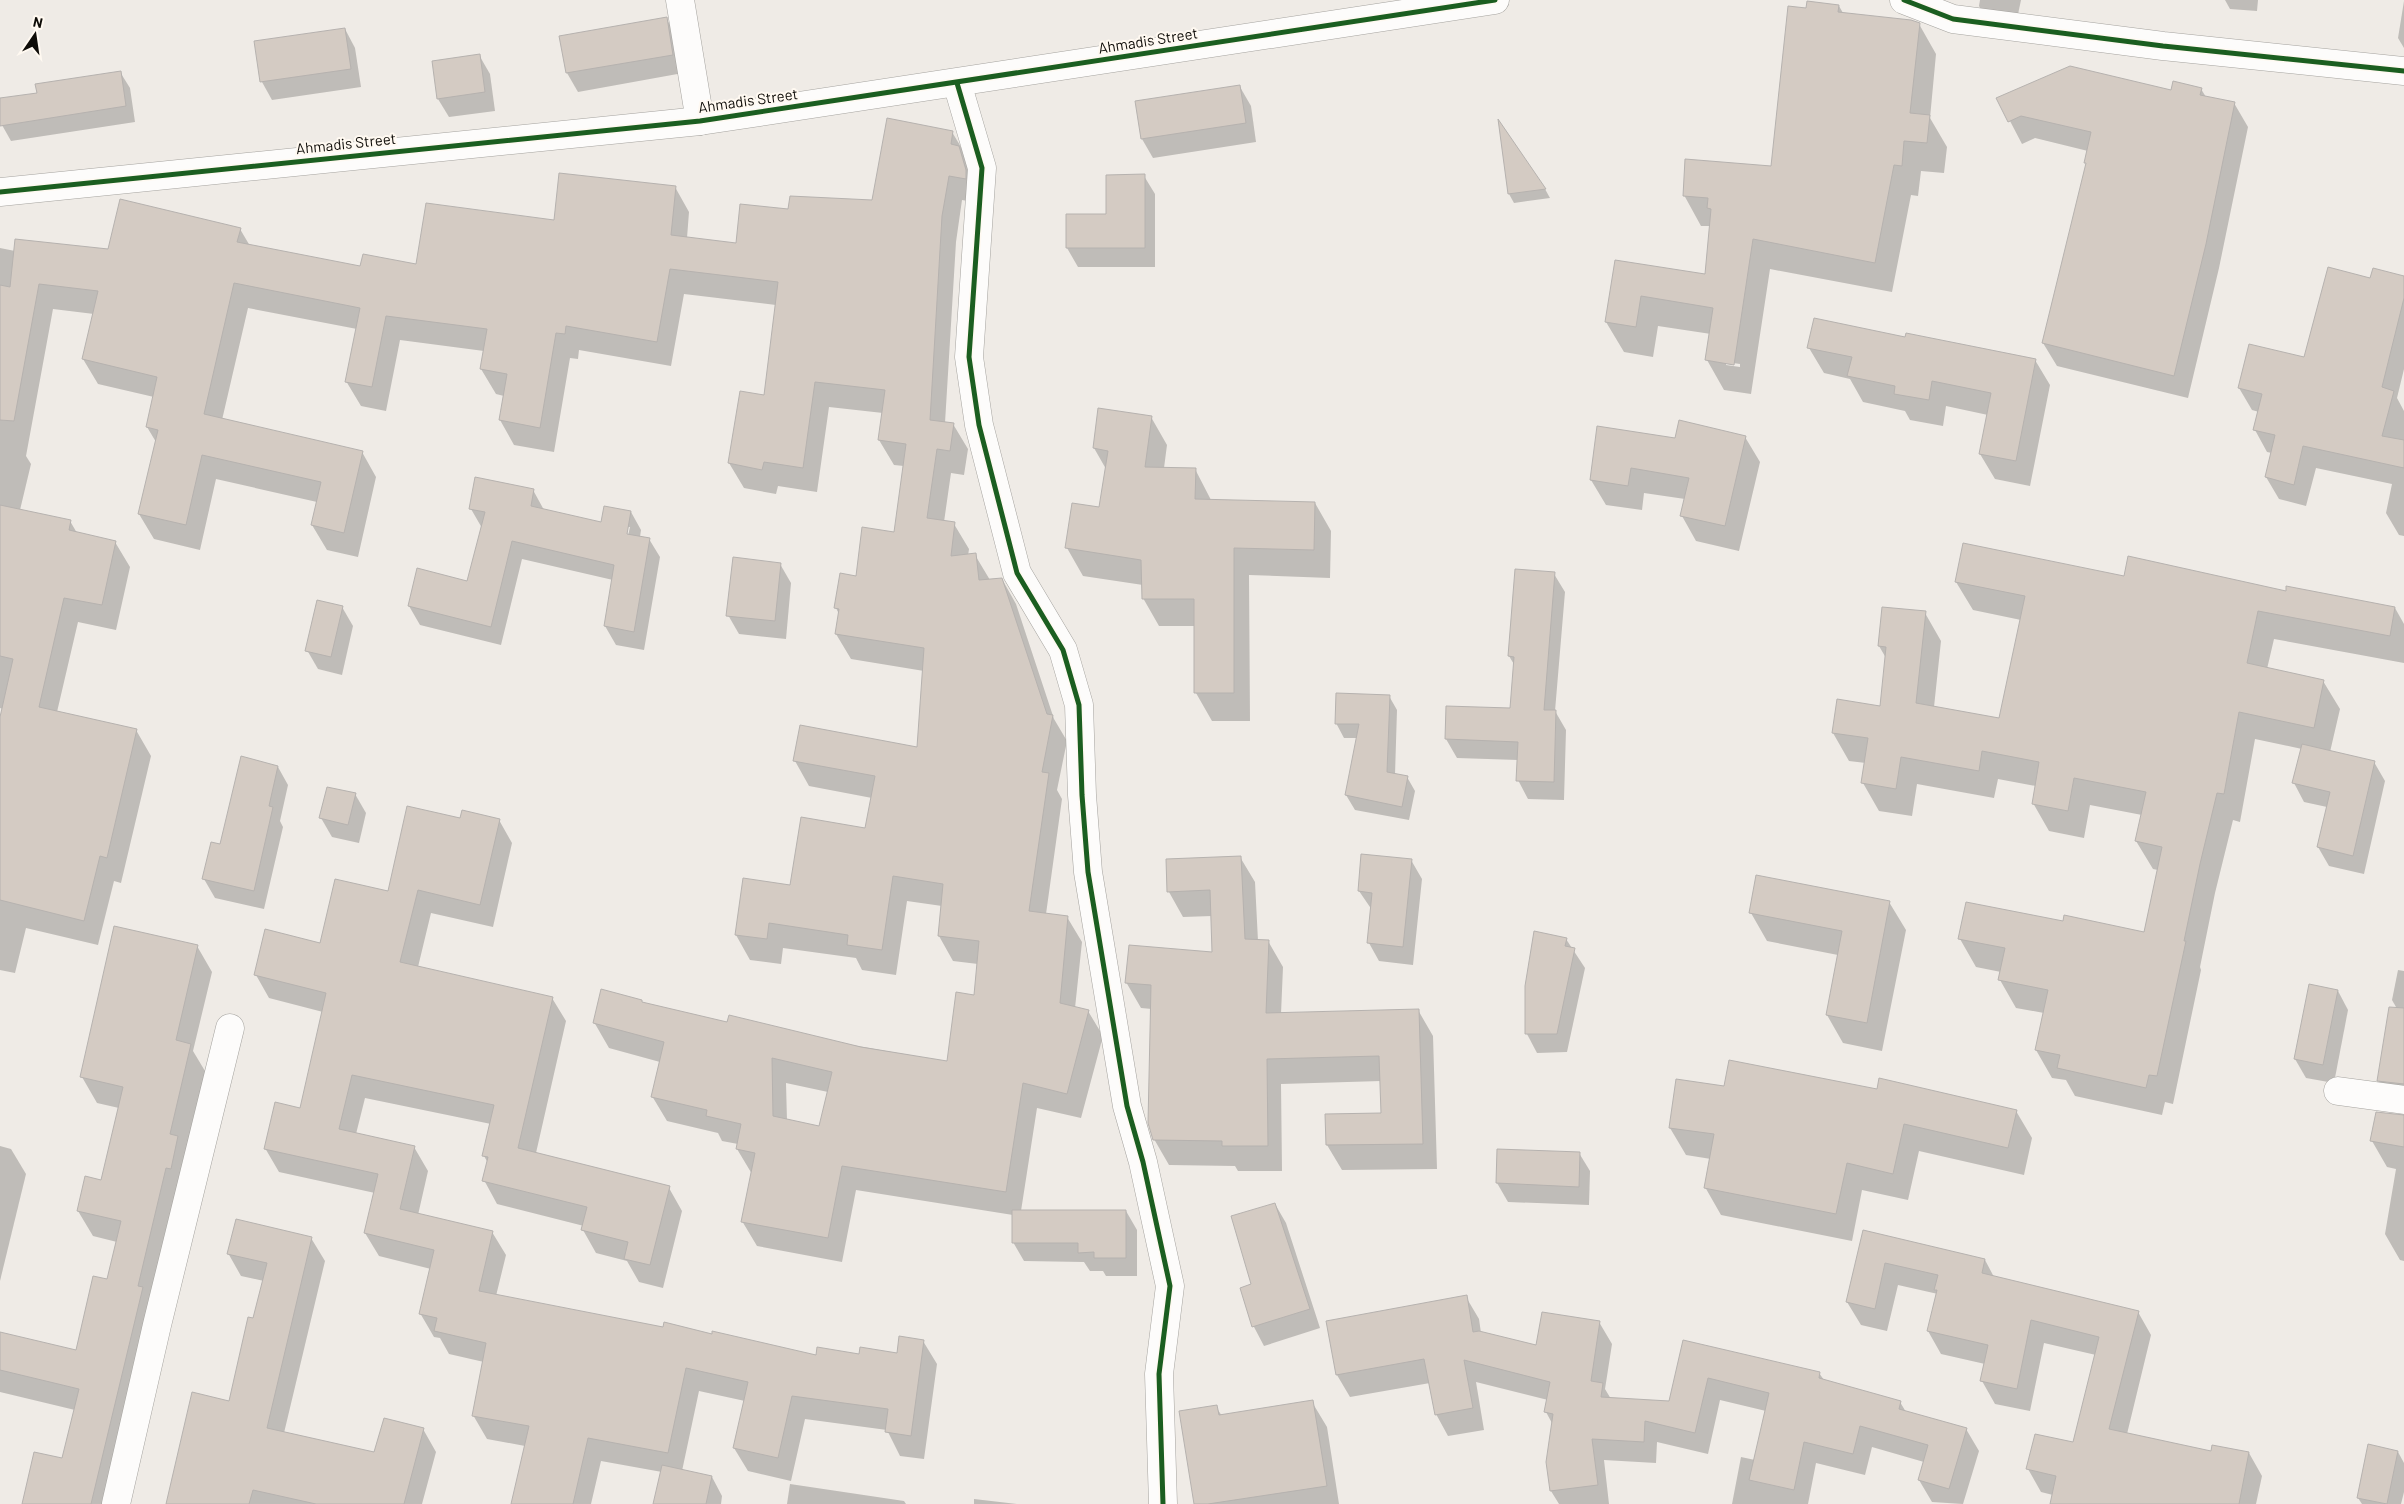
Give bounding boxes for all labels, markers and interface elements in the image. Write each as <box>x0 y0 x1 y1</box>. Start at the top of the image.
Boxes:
north arrow <box>10 10 60 60</box>
text: N <box>32 13 44 31</box>
street label: Ahmadis Street <box>1097 23 1199 57</box>
street label: Ahmadis Street <box>697 84 799 116</box>
street label: Ahmadis Street <box>295 129 397 157</box>

